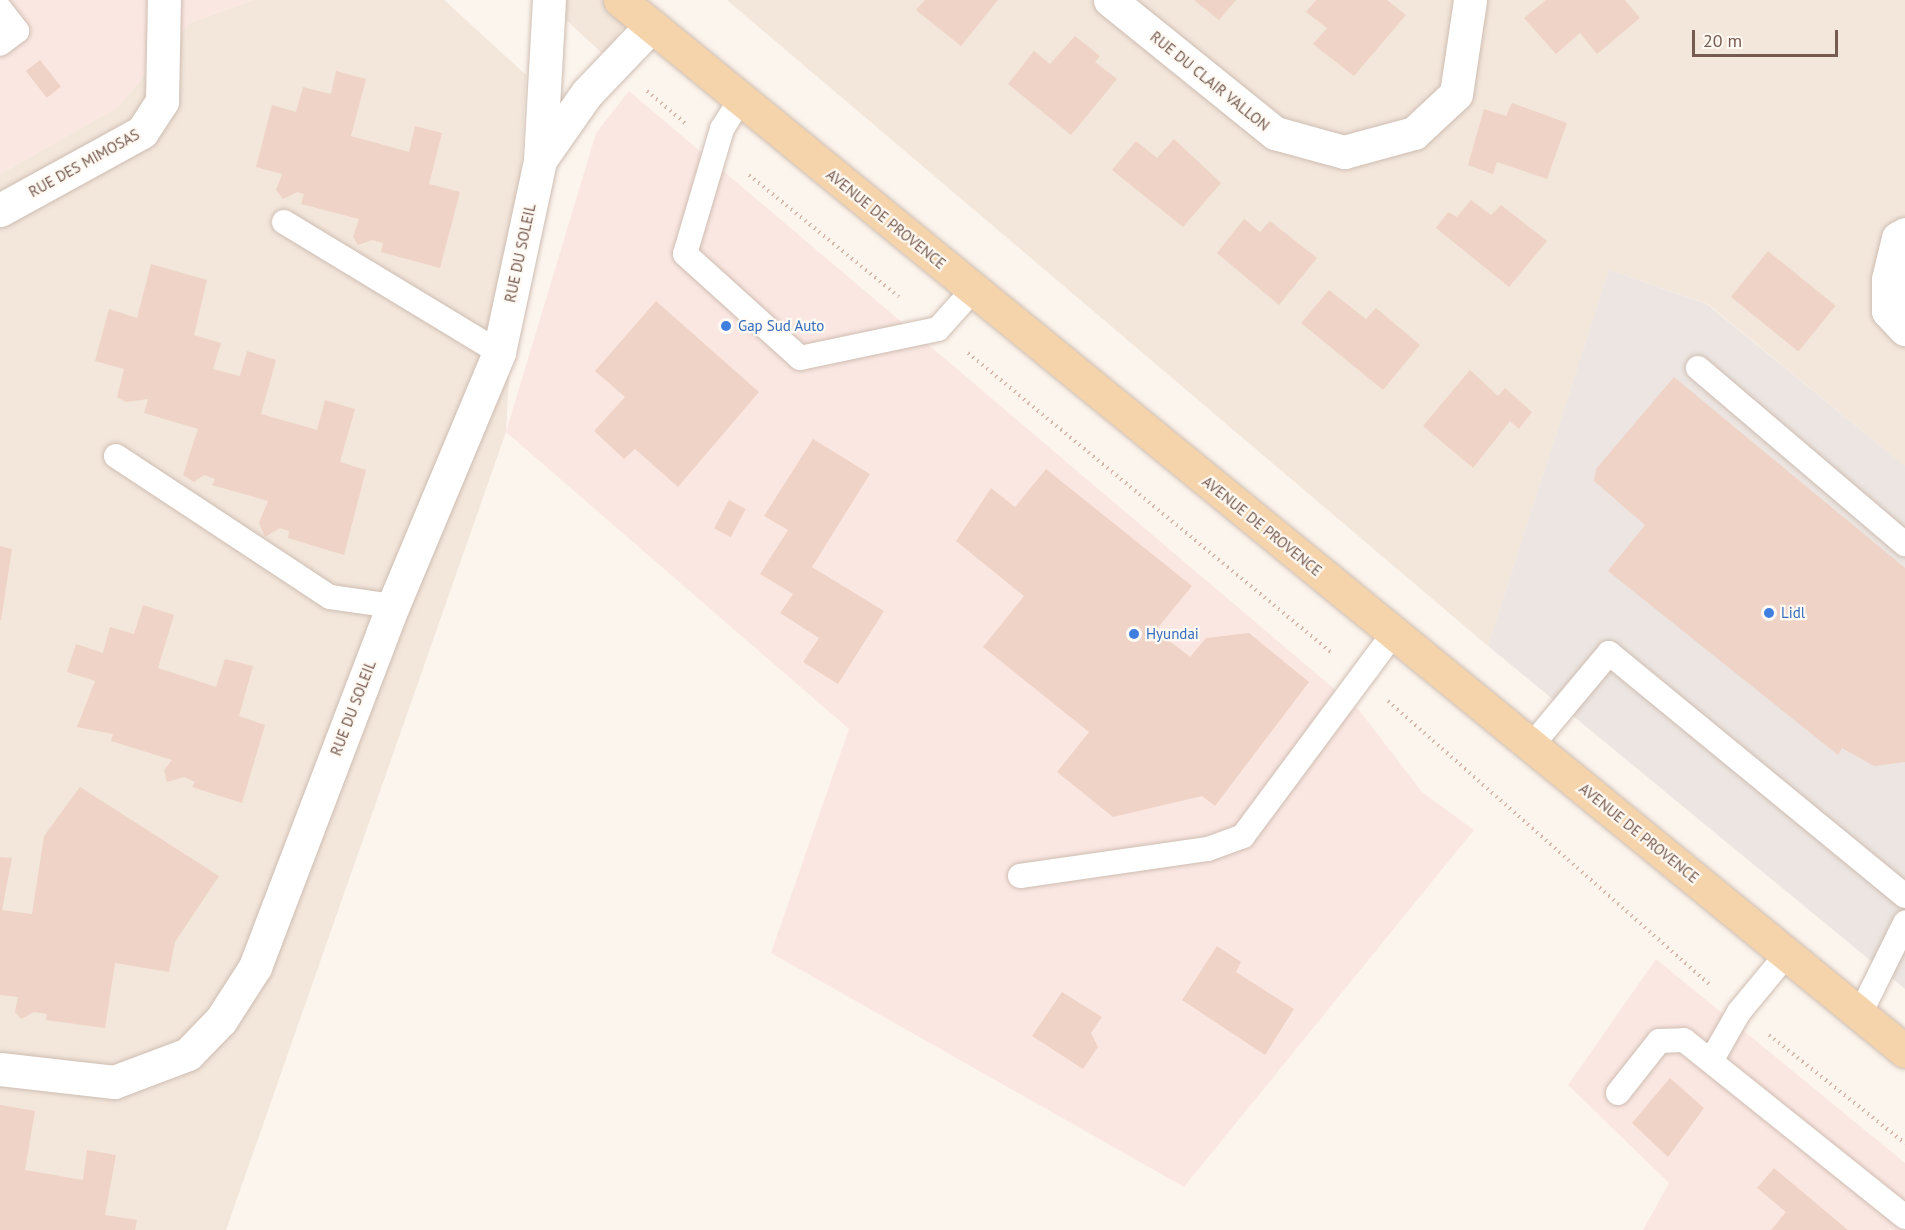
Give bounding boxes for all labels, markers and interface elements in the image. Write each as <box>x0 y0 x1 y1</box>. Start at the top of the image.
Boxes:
scale bar <box>1695 18 1840 56</box>
street label: RUE DU CLAIR VALLON <box>1147 27 1273 135</box>
text: 20 m <box>1703 29 1742 52</box>
street label: RUE DES MIMOSAS <box>26 125 142 201</box>
street label: AVENUE DE PROVENCE <box>823 165 949 273</box>
street label: RUE DU SOLEIL <box>501 202 539 304</box>
place label: Gap Sud Auto <box>738 317 825 335</box>
marker: Gap Sud Auto <box>719 319 733 333</box>
street label: AVENUE DE PROVENCE <box>1199 472 1325 580</box>
place label: Lidl <box>1781 604 1805 622</box>
marker: Lidl <box>1762 606 1776 620</box>
place label: Hyundai <box>1146 625 1199 643</box>
marker: Hyundai <box>1127 627 1141 641</box>
street label: RUE DU SOLEIL <box>327 658 379 758</box>
street label: AVENUE DE PROVENCE <box>1576 779 1702 887</box>

